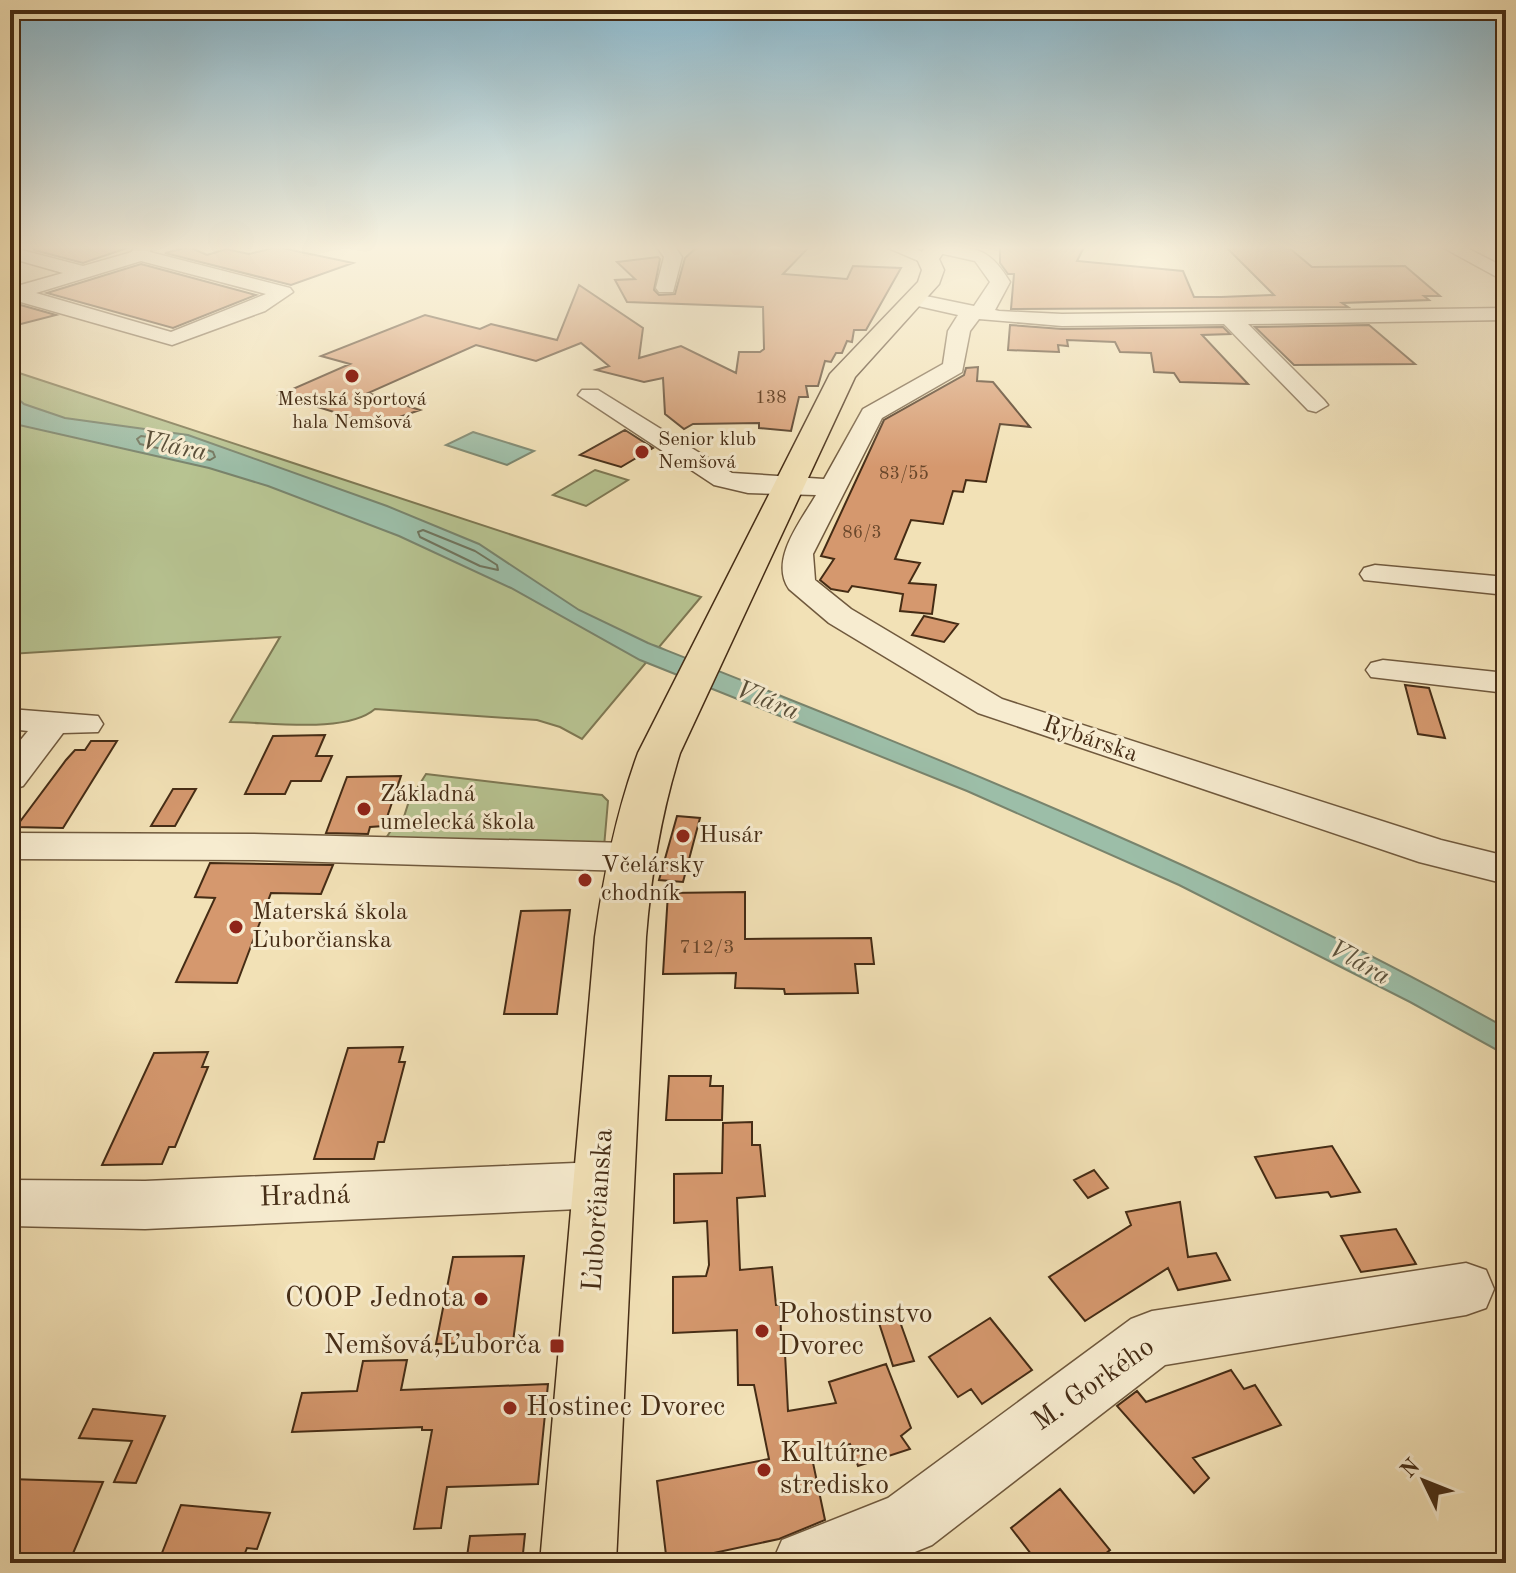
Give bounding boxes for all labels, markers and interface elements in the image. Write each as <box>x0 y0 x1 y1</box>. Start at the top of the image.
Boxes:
marker: Mestská športová hala Nemšová <box>343 367 361 385</box>
house number: 138 <box>755 389 787 407</box>
place label: Mestská športová hala Nemšová <box>277 390 427 433</box>
water label: Vlára <box>139 428 209 466</box>
place label: Senior klub Nemšová <box>658 430 756 473</box>
marker: Senior klub Nemšová <box>633 443 651 461</box>
house number: 83/55 <box>879 465 929 483</box>
house number: 86/3 <box>842 524 882 542</box>
water label: Vlára <box>731 677 803 725</box>
street label: Rybárska <box>1039 713 1141 767</box>
place label: Základná umelecká škola <box>380 783 535 835</box>
marker: Základná umelecká škola <box>355 800 373 818</box>
place label: Husár <box>699 824 763 848</box>
marker: Husár <box>674 827 692 845</box>
place label: Včelársky chodník <box>601 854 705 906</box>
marker: Včelársky chodník <box>576 871 594 889</box>
place label: Materská škola Ľuborčianska <box>252 901 408 953</box>
marker: Materská škola Ľuborčianska <box>227 918 245 936</box>
water label: Vlára <box>1324 936 1394 990</box>
house number: 712/3 <box>679 938 735 958</box>
street label: Ľuborčianska <box>579 1127 619 1292</box>
street label: Hradná <box>259 1181 351 1213</box>
place label: COOP Jednota <box>285 1285 465 1313</box>
marker: COOP Jednota <box>472 1290 490 1308</box>
place label: Pohostinstvo Dvorec <box>778 1301 933 1361</box>
marker: Pohostinstvo Dvorec <box>753 1322 771 1340</box>
place label: Nemšová,Ľuborča <box>324 1332 541 1360</box>
street label: M. Gorkého <box>1028 1333 1160 1437</box>
marker: Nemšová,Ľuborča <box>548 1337 566 1355</box>
place label: Hostinec Dvorec <box>526 1394 725 1422</box>
marker: Hostinec Dvorec <box>501 1399 519 1417</box>
place label: Kultúrne stredisko <box>780 1440 889 1500</box>
north arrow <box>1384 1441 1464 1521</box>
text: N <box>1397 1455 1425 1482</box>
marker: Kultúrne stredisko <box>755 1461 773 1479</box>

